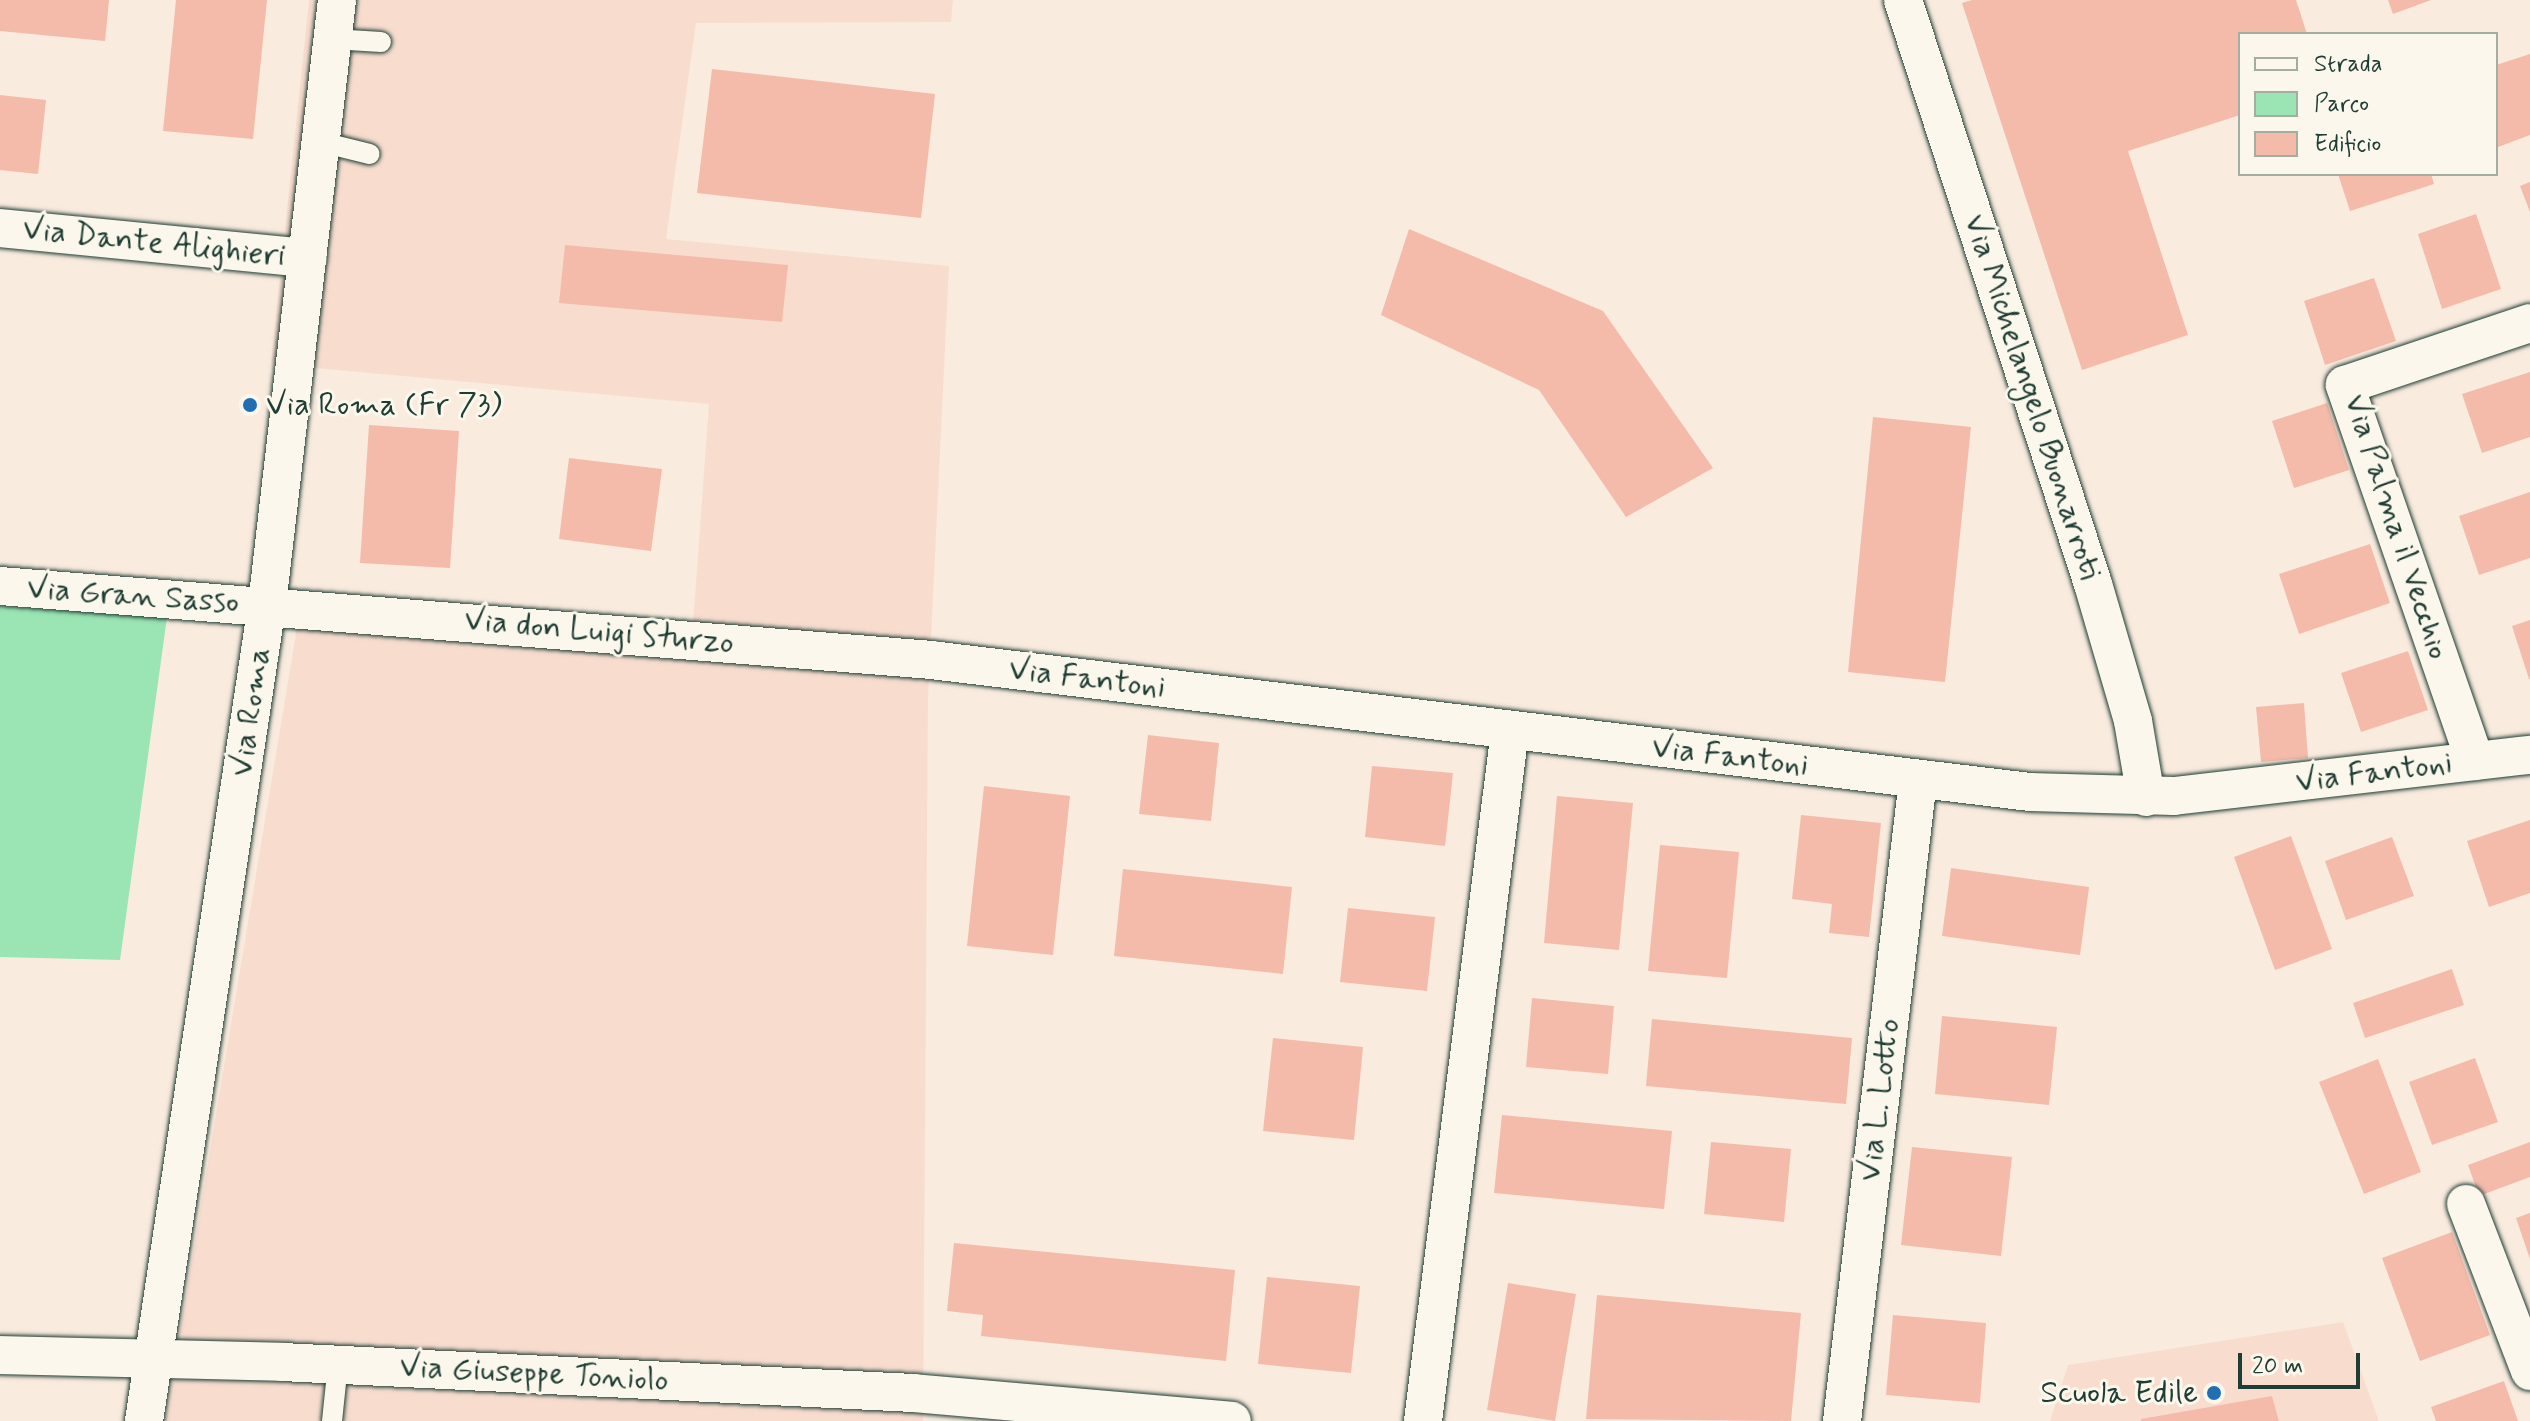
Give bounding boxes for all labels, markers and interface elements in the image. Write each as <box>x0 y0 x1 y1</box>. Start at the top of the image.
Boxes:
legend <box>2238 32 2498 176</box>
text: Strada <box>2314 49 2383 80</box>
text: Parco <box>2314 89 2369 120</box>
text: Edificio <box>2314 129 2381 160</box>
street label: Via Michelangelo Buonarroti <box>1955 209 2109 585</box>
street label: Via Dante Alighieri <box>22 210 286 276</box>
place label: Via Roma (Fr 73) <box>266 386 502 424</box>
street label: Via Palma il Vecchio <box>2336 391 2456 663</box>
marker: Via Roma (Fr 73) <box>241 396 259 414</box>
street label: Via Gran Sasso <box>26 569 240 623</box>
street label: Via don Luigi Sturzo <box>461 601 737 663</box>
street label: Via Roma <box>223 645 279 779</box>
street label: Via Fantoni <box>1009 651 1165 707</box>
street label: Via Fantoni <box>1652 729 1808 785</box>
street label: Via Fantoni <box>2296 745 2452 801</box>
street label: Via L. Lotto <box>1851 1016 1909 1184</box>
scale bar <box>2242 1337 2364 1387</box>
street label: Via Giuseppe Toniolo <box>404 1348 664 1400</box>
text: 20 m <box>2252 1351 2303 1382</box>
place label: Scuola Edile <box>2040 1374 2198 1412</box>
marker: Scuola Edile <box>2205 1384 2223 1402</box>

